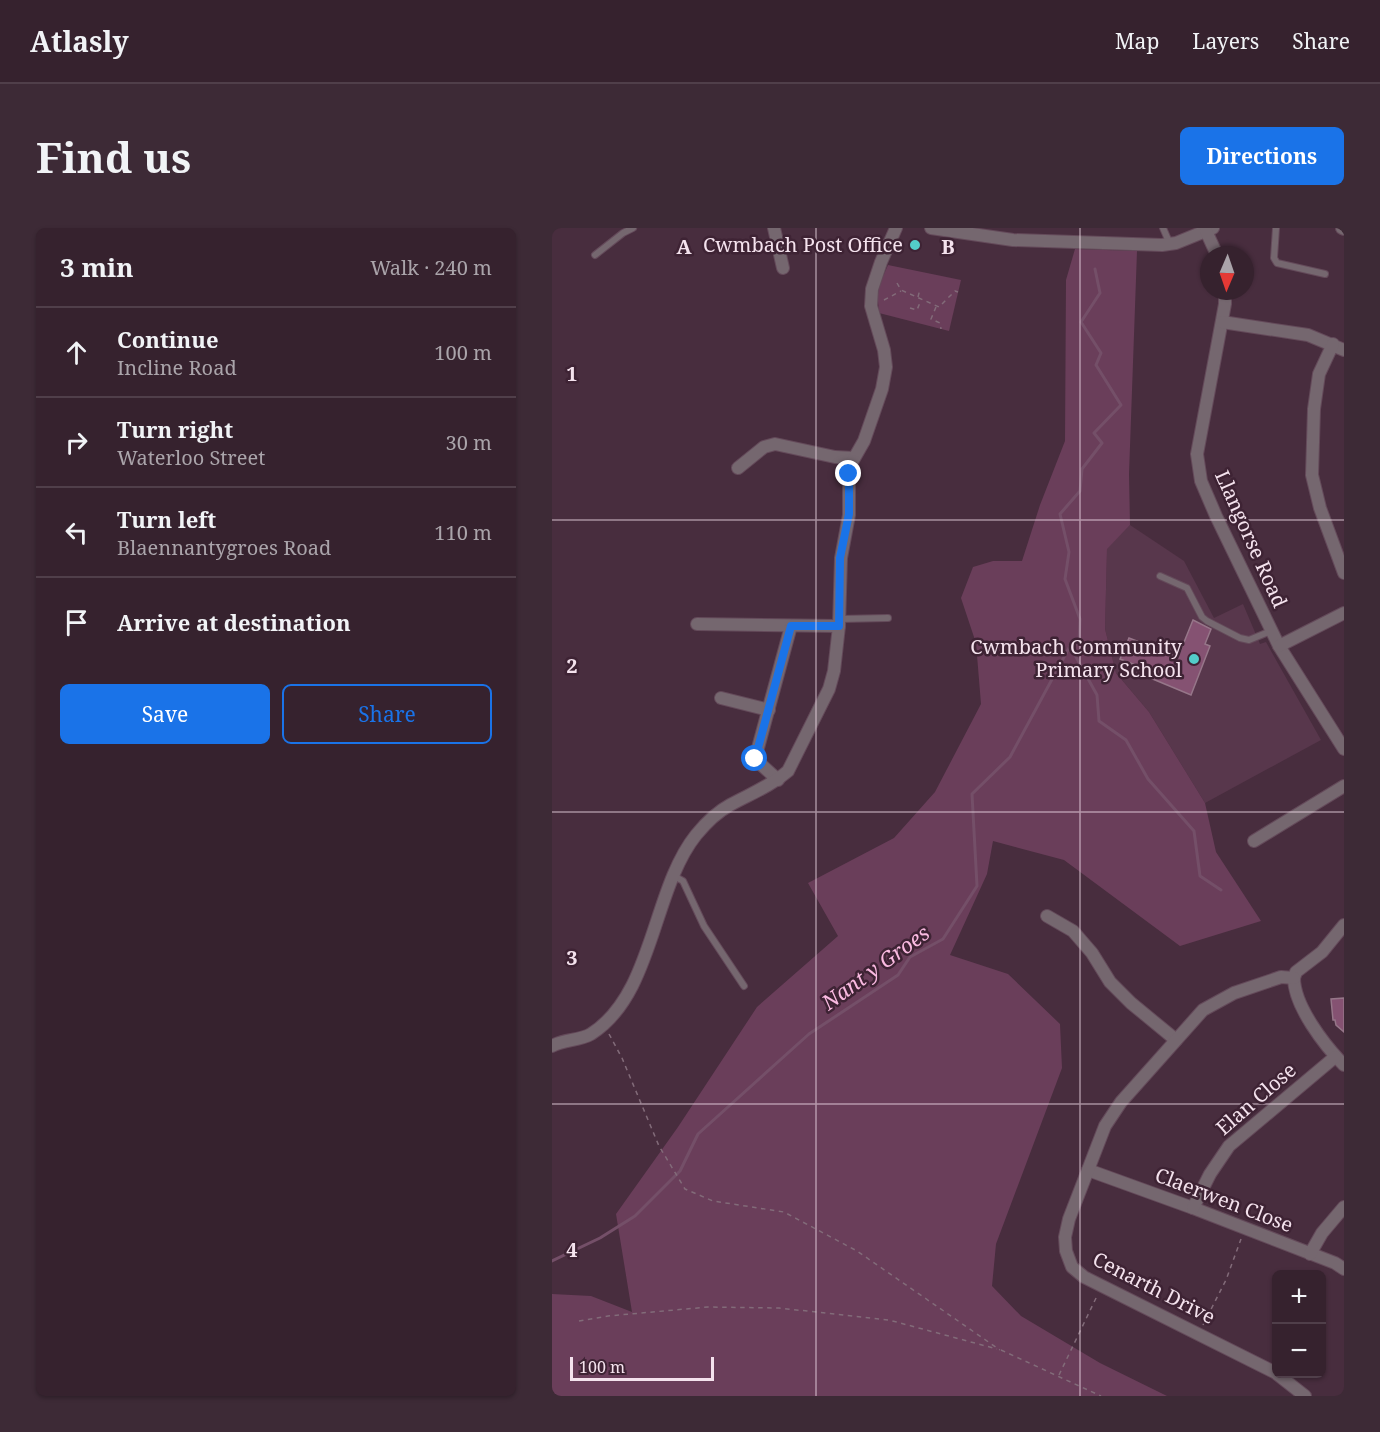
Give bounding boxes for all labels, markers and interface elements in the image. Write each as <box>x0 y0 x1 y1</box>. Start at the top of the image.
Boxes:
text: Atlasly <box>30 22 129 60</box>
text: Map <box>1115 27 1159 55</box>
text: Layers <box>1192 27 1259 55</box>
text: Share <box>1292 27 1350 55</box>
button: Directions <box>1180 127 1344 185</box>
text: Find us <box>36 128 191 185</box>
place label: Cwmbach Post Office <box>703 231 903 258</box>
text: A <box>676 233 692 260</box>
text: B <box>941 233 955 260</box>
marker: Cwmbach Post Office <box>908 238 922 252</box>
north arrow <box>1200 246 1254 300</box>
text: 3 min <box>60 249 134 285</box>
text: Walk · 240 m <box>370 254 492 281</box>
text: Continue <box>117 324 219 354</box>
icon: ahead <box>60 336 93 369</box>
text: 100 m <box>434 339 492 366</box>
text: Incline Road <box>117 354 237 381</box>
text: 1 <box>566 360 578 387</box>
text: Turn right <box>117 414 233 444</box>
icon: right <box>60 426 93 459</box>
text: 30 m <box>446 429 492 456</box>
text: Waterloo Street <box>117 444 265 471</box>
route end <box>835 460 861 486</box>
street label: Llangorse Road <box>1209 466 1294 612</box>
text: Turn left <box>117 504 216 534</box>
icon: left <box>60 516 93 549</box>
text: 110 m <box>434 519 492 546</box>
text: Blaennantygroes Road <box>117 534 331 561</box>
icon: arrive <box>60 606 93 639</box>
text: Arrive at destination <box>117 607 351 637</box>
place label: Cwmbach Community Primary School <box>970 633 1183 683</box>
text: 2 <box>566 652 578 679</box>
marker: Cwmbach Community Primary School <box>1187 652 1201 666</box>
button: Save <box>60 684 270 744</box>
button: Share <box>282 684 492 744</box>
route start <box>741 745 767 771</box>
water label: Nant y Groes <box>815 918 935 1016</box>
text: 3 <box>566 944 578 971</box>
street label: Elan Close <box>1210 1056 1301 1141</box>
street label: Claerwen Close <box>1151 1161 1297 1238</box>
text: 4 <box>566 1236 578 1263</box>
street label: Cenarth Drive <box>1088 1245 1220 1330</box>
map controls <box>1272 1270 1326 1378</box>
button: + <box>1272 1270 1326 1324</box>
button: − <box>1272 1324 1326 1378</box>
scale bar <box>570 1354 714 1382</box>
text: 100 m <box>579 1356 625 1378</box>

